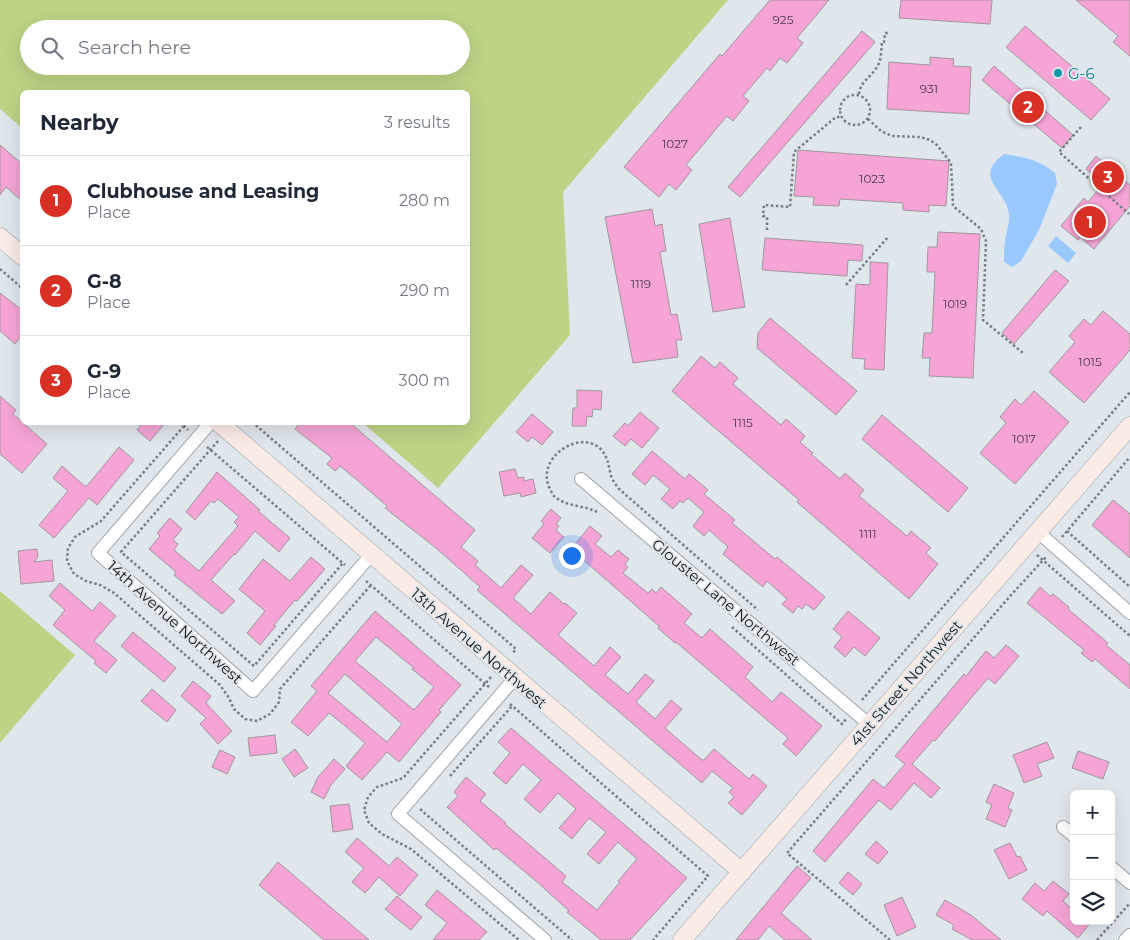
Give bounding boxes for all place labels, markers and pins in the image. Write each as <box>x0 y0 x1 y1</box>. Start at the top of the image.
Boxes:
place label: G-6 <box>1068 64 1095 83</box>
marker: G-6 <box>1052 67 1064 79</box>
pin: 2 <box>1012 88 1044 126</box>
pin: 3 <box>1092 158 1124 196</box>
pin: 1 <box>1074 203 1106 241</box>

